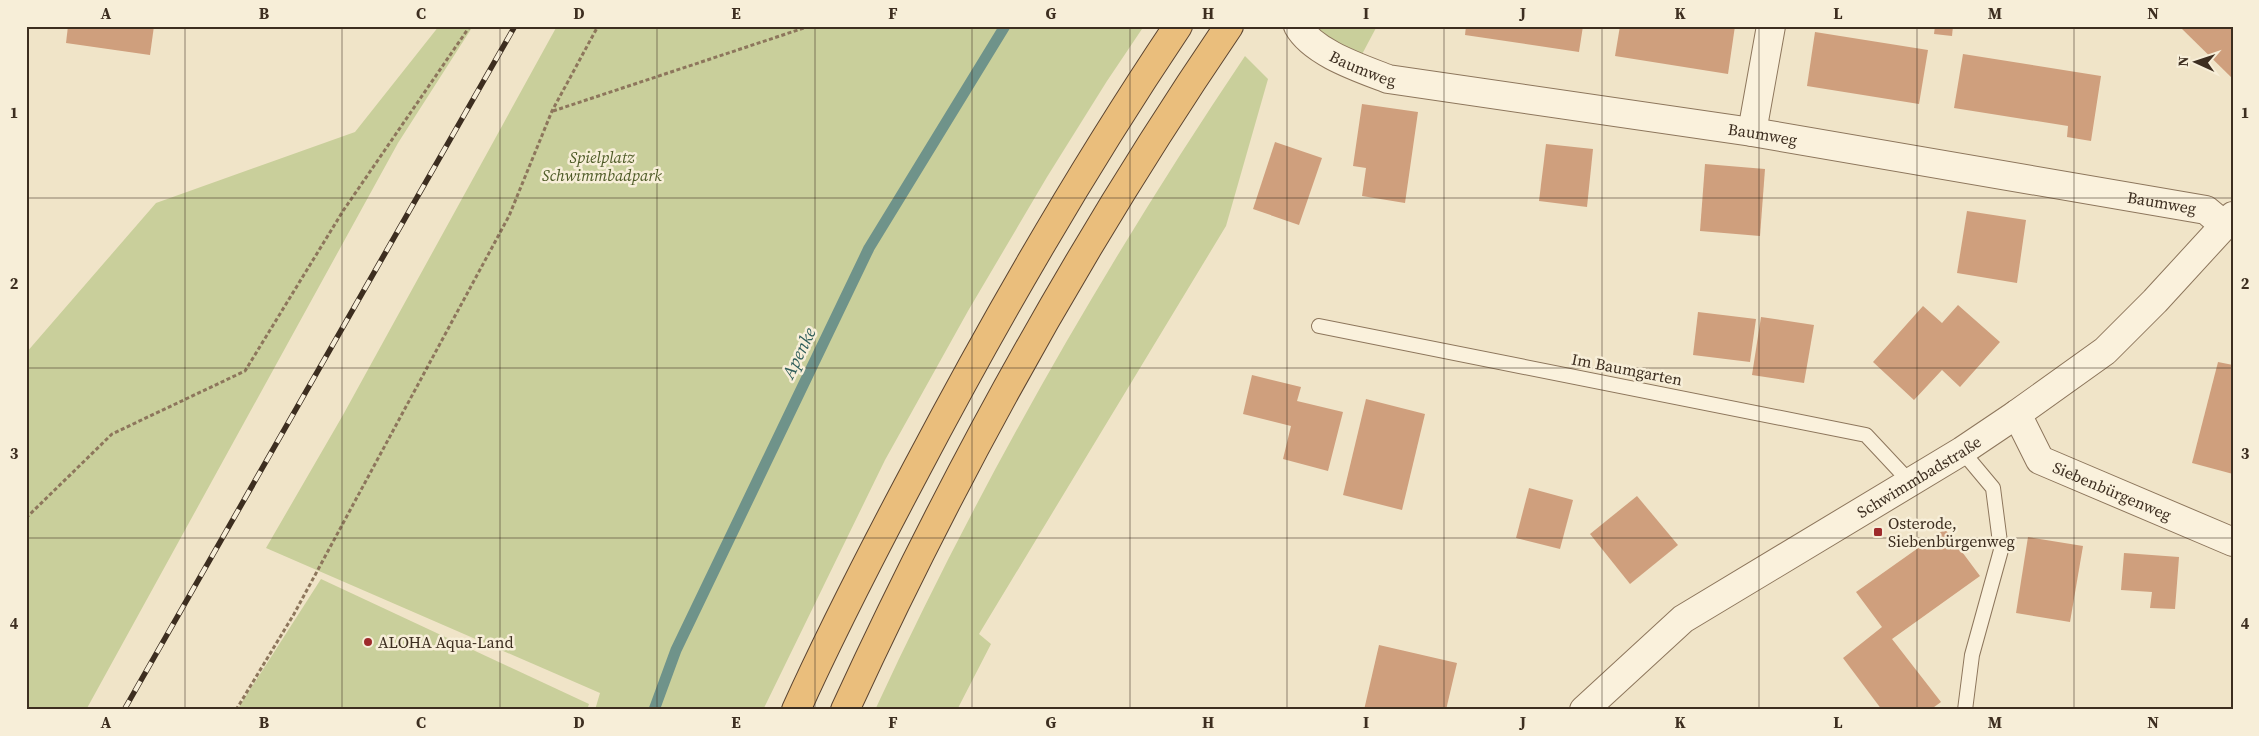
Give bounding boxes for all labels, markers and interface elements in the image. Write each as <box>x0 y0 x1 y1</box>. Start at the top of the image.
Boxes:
text: A <box>101 2 112 24</box>
text: B <box>259 2 270 24</box>
text: C <box>416 2 426 24</box>
text: D <box>573 2 585 24</box>
text: E <box>731 2 741 24</box>
text: F <box>888 2 898 24</box>
text: G <box>1046 2 1057 24</box>
text: H <box>1202 2 1214 24</box>
text: I <box>1363 2 1369 24</box>
text: J <box>1519 2 1526 24</box>
text: K <box>1674 2 1686 24</box>
text: L <box>1833 2 1843 24</box>
text: M <box>1988 2 2002 24</box>
text: N <box>2147 2 2159 24</box>
north arrow <box>2172 38 2222 88</box>
street label: Baumweg <box>1326 45 1397 91</box>
text: N <box>2173 56 2193 67</box>
text: 1 <box>10 101 18 123</box>
text: 1 <box>2241 101 2249 123</box>
street label: Baumweg <box>1727 118 1799 151</box>
park label: Spielplatz Schwimmbadpark <box>542 146 662 186</box>
street label: Baumweg <box>2126 186 2198 219</box>
text: 2 <box>10 272 19 294</box>
text: 2 <box>2241 272 2250 294</box>
water label: Apenke <box>775 322 822 383</box>
street label: Im Baumgarten <box>1570 347 1684 391</box>
street label: Schwimmbadstraße <box>1853 430 1985 523</box>
text: 3 <box>10 442 19 464</box>
text: 3 <box>2241 442 2250 464</box>
street label: Siebenbürgenweg <box>2050 456 2175 526</box>
place label: Osterode, Siebenbürgenweg <box>1888 512 2015 552</box>
marker: Osterode, Siebenbürgenweg <box>1872 526 1884 538</box>
text: 4 <box>10 612 19 634</box>
text: 4 <box>2241 612 2250 634</box>
place label: ALOHA Aqua-Land <box>378 631 513 653</box>
marker: ALOHA Aqua-Land <box>362 636 374 648</box>
text: A <box>101 711 112 733</box>
text: B <box>259 711 270 733</box>
text: C <box>416 711 426 733</box>
text: D <box>573 711 585 733</box>
text: E <box>731 711 741 733</box>
text: F <box>888 711 898 733</box>
text: G <box>1046 711 1057 733</box>
text: H <box>1202 711 1214 733</box>
text: I <box>1363 711 1369 733</box>
text: J <box>1519 711 1526 733</box>
text: K <box>1674 711 1686 733</box>
text: L <box>1833 711 1843 733</box>
text: M <box>1988 711 2002 733</box>
text: N <box>2147 711 2159 733</box>

